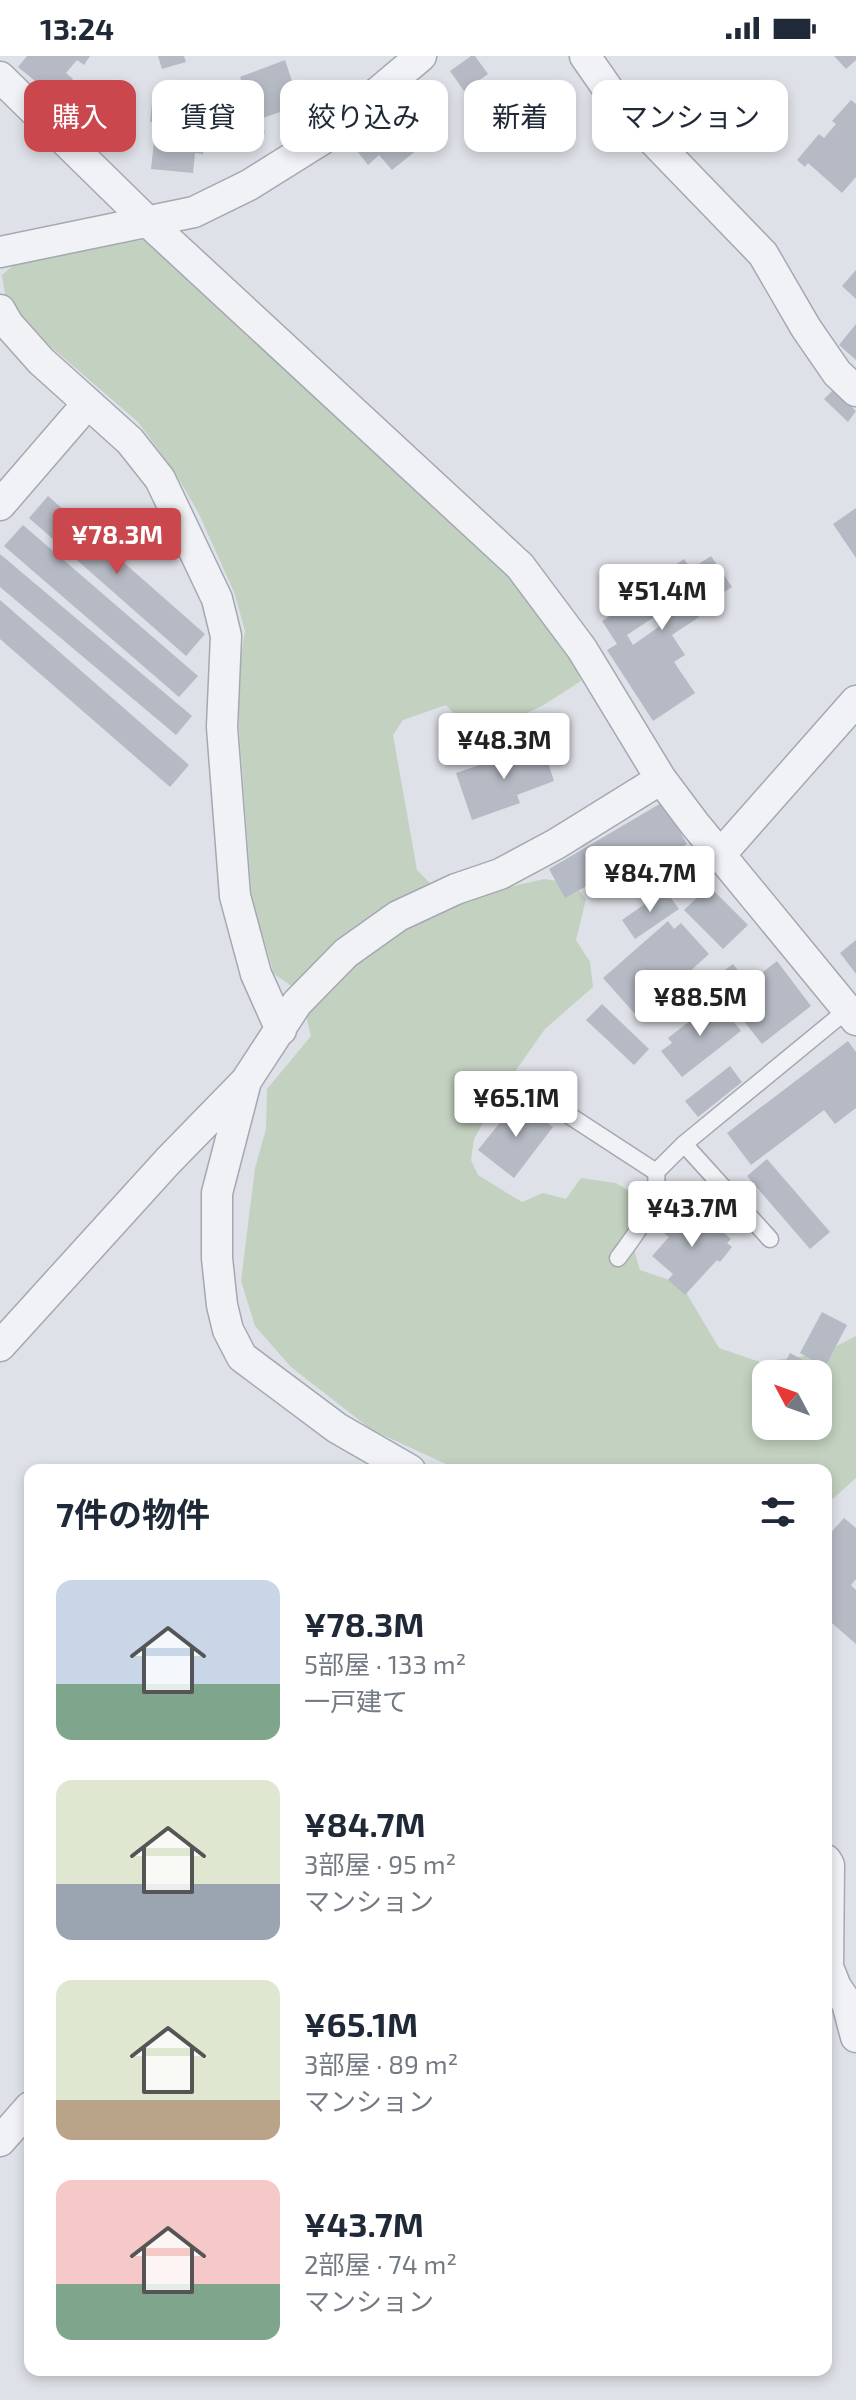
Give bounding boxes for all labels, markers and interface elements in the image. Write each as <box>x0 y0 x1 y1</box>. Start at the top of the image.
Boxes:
text: 13:24 <box>40 10 114 46</box>
chip: 購入 <box>24 80 136 152</box>
chip: 賃貸 <box>152 80 264 152</box>
chip: 絞り込み <box>280 80 448 152</box>
chip: 新着 <box>464 80 576 152</box>
chip: マンション <box>592 80 788 152</box>
pin: ¥78.3M <box>52 508 182 576</box>
text: ¥78.3M <box>71 518 163 549</box>
pin: ¥51.4M <box>597 564 727 632</box>
text: ¥51.4M <box>617 574 707 605</box>
pin: ¥48.3M <box>439 713 569 781</box>
text: ¥48.3M <box>457 723 551 754</box>
pin: ¥84.7M <box>585 846 715 914</box>
text: ¥84.7M <box>603 856 697 887</box>
pin: ¥88.5M <box>635 970 765 1038</box>
text: ¥88.5M <box>653 980 747 1011</box>
pin: ¥65.1M <box>451 1071 581 1139</box>
text: ¥65.1M <box>472 1081 560 1112</box>
pin: ¥43.7M <box>627 1181 757 1249</box>
text: ¥43.7M <box>646 1191 738 1222</box>
north arrow <box>752 1360 832 1440</box>
map controls <box>752 1360 832 1440</box>
icon: filters <box>756 1490 800 1534</box>
text: 7件の物件 <box>56 1493 210 1534</box>
text: ¥78.3M <box>304 1603 424 1644</box>
icon: home <box>120 1612 216 1708</box>
text: 5部屋 · 133 m² <box>304 1648 466 1679</box>
text: 一戸建て <box>304 1685 408 1716</box>
text: ¥84.7M <box>304 1803 426 1844</box>
icon: home <box>120 1812 216 1908</box>
text: 3部屋 · 95 m² <box>304 1848 456 1879</box>
text: マンション <box>304 1885 434 1916</box>
text: ¥65.1M <box>304 2003 418 2044</box>
icon: home <box>120 2012 216 2108</box>
text: 3部屋 · 89 m² <box>304 2048 458 2079</box>
text: マンション <box>304 2085 434 2116</box>
text: ¥43.7M <box>304 2203 424 2244</box>
icon: home <box>120 2212 216 2308</box>
text: 2部屋 · 74 m² <box>304 2248 457 2279</box>
text: マンション <box>304 2285 434 2316</box>

